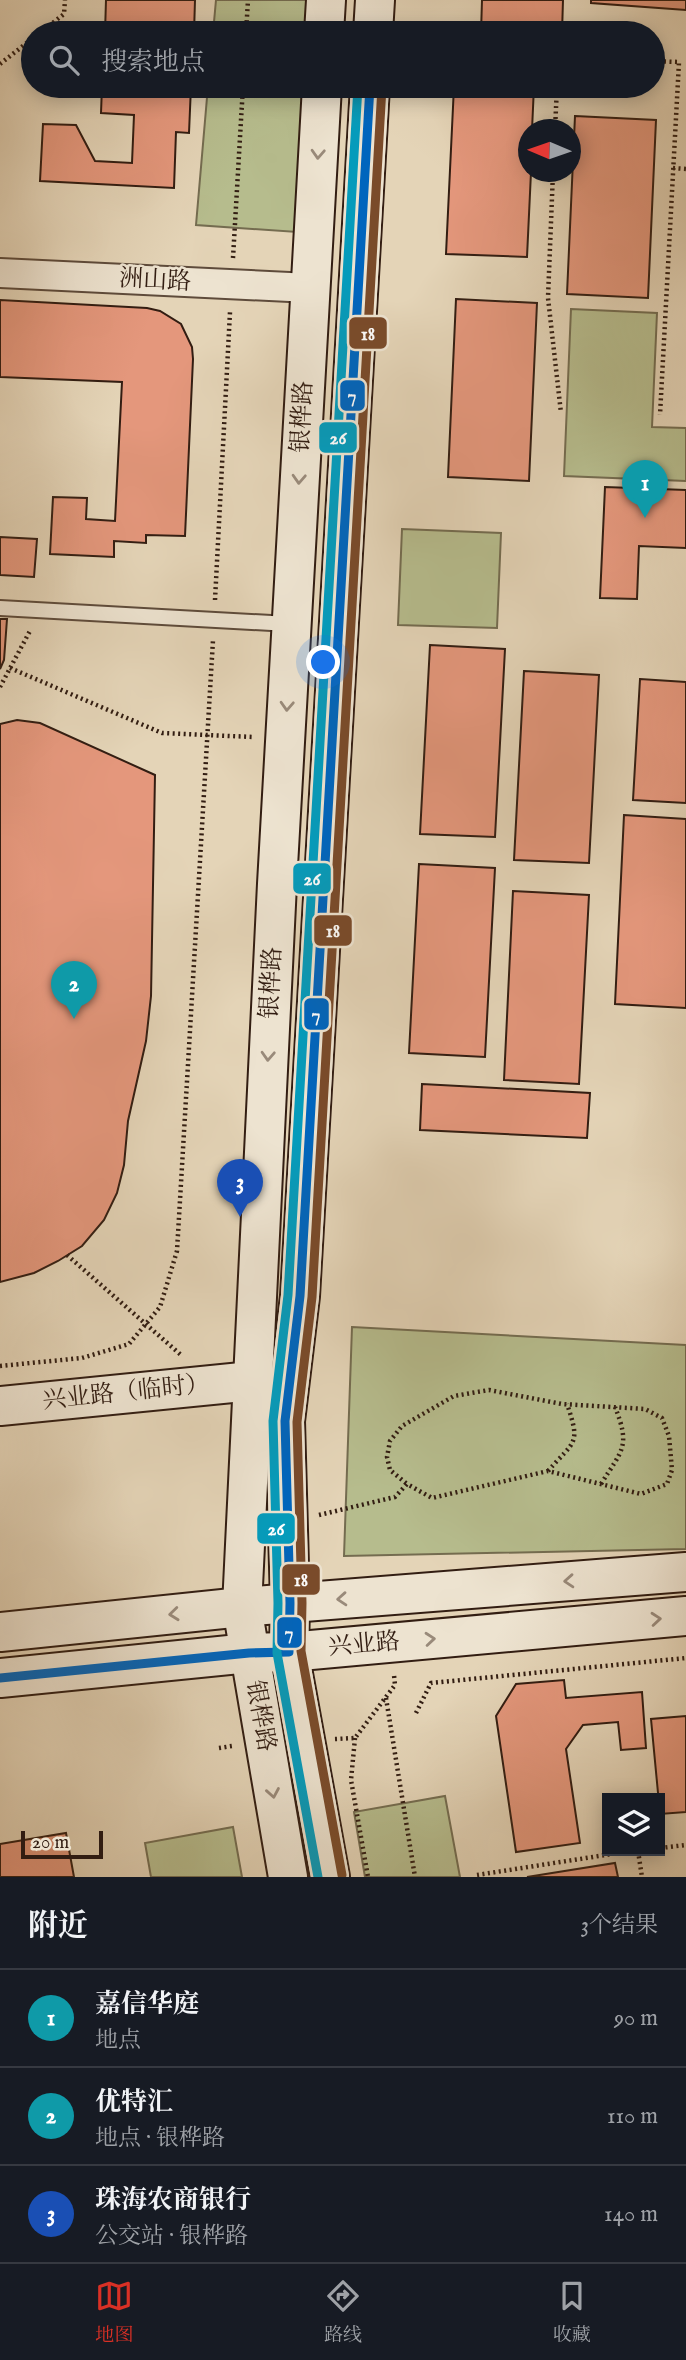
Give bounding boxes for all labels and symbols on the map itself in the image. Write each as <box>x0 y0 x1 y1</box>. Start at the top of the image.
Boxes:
north arrow <box>518 119 581 182</box>
one-way arrow <box>310 149 325 160</box>
street label: 洲山路 <box>118 264 192 298</box>
line badge: 18 <box>348 316 388 350</box>
text: 18 <box>361 323 375 347</box>
line badge: 7 <box>339 379 366 412</box>
street label: 银桦路 <box>286 380 320 454</box>
text: 7 <box>348 385 357 409</box>
line badge: 26 <box>318 421 358 454</box>
text: 26 <box>330 427 347 451</box>
pin: 1 <box>622 460 668 518</box>
one-way arrow <box>292 474 307 485</box>
your location <box>306 645 340 679</box>
one-way arrow <box>279 701 294 712</box>
line badge: 26 <box>292 862 332 895</box>
text: 26 <box>304 868 321 892</box>
line badge: 18 <box>313 914 353 947</box>
text: 18 <box>326 920 340 944</box>
street label: 银桦路 <box>255 946 289 1020</box>
pin: 2 <box>51 961 97 1019</box>
line badge: 7 <box>303 997 330 1031</box>
text: 7 <box>312 1004 321 1028</box>
one-way arrow <box>261 1050 276 1061</box>
pin: 3 <box>217 1159 263 1217</box>
street label: 兴业路（临时） <box>41 1369 211 1417</box>
line badge: 26 <box>256 1512 296 1545</box>
text: 26 <box>268 1518 285 1542</box>
line badge: 18 <box>281 1563 321 1596</box>
text: 18 <box>294 1569 308 1593</box>
one-way arrow <box>563 1573 574 1588</box>
one-way arrow <box>336 1591 347 1606</box>
one-way arrow <box>168 1606 179 1621</box>
one-way arrow <box>651 1612 662 1627</box>
line badge: 7 <box>276 1616 303 1649</box>
text: 7 <box>285 1622 294 1646</box>
street label: 兴业路 <box>327 1626 401 1664</box>
one-way arrow <box>425 1632 436 1647</box>
street label: 银桦路 <box>238 1678 282 1754</box>
one-way arrow <box>265 1787 280 1799</box>
scale bar <box>21 1828 103 1860</box>

